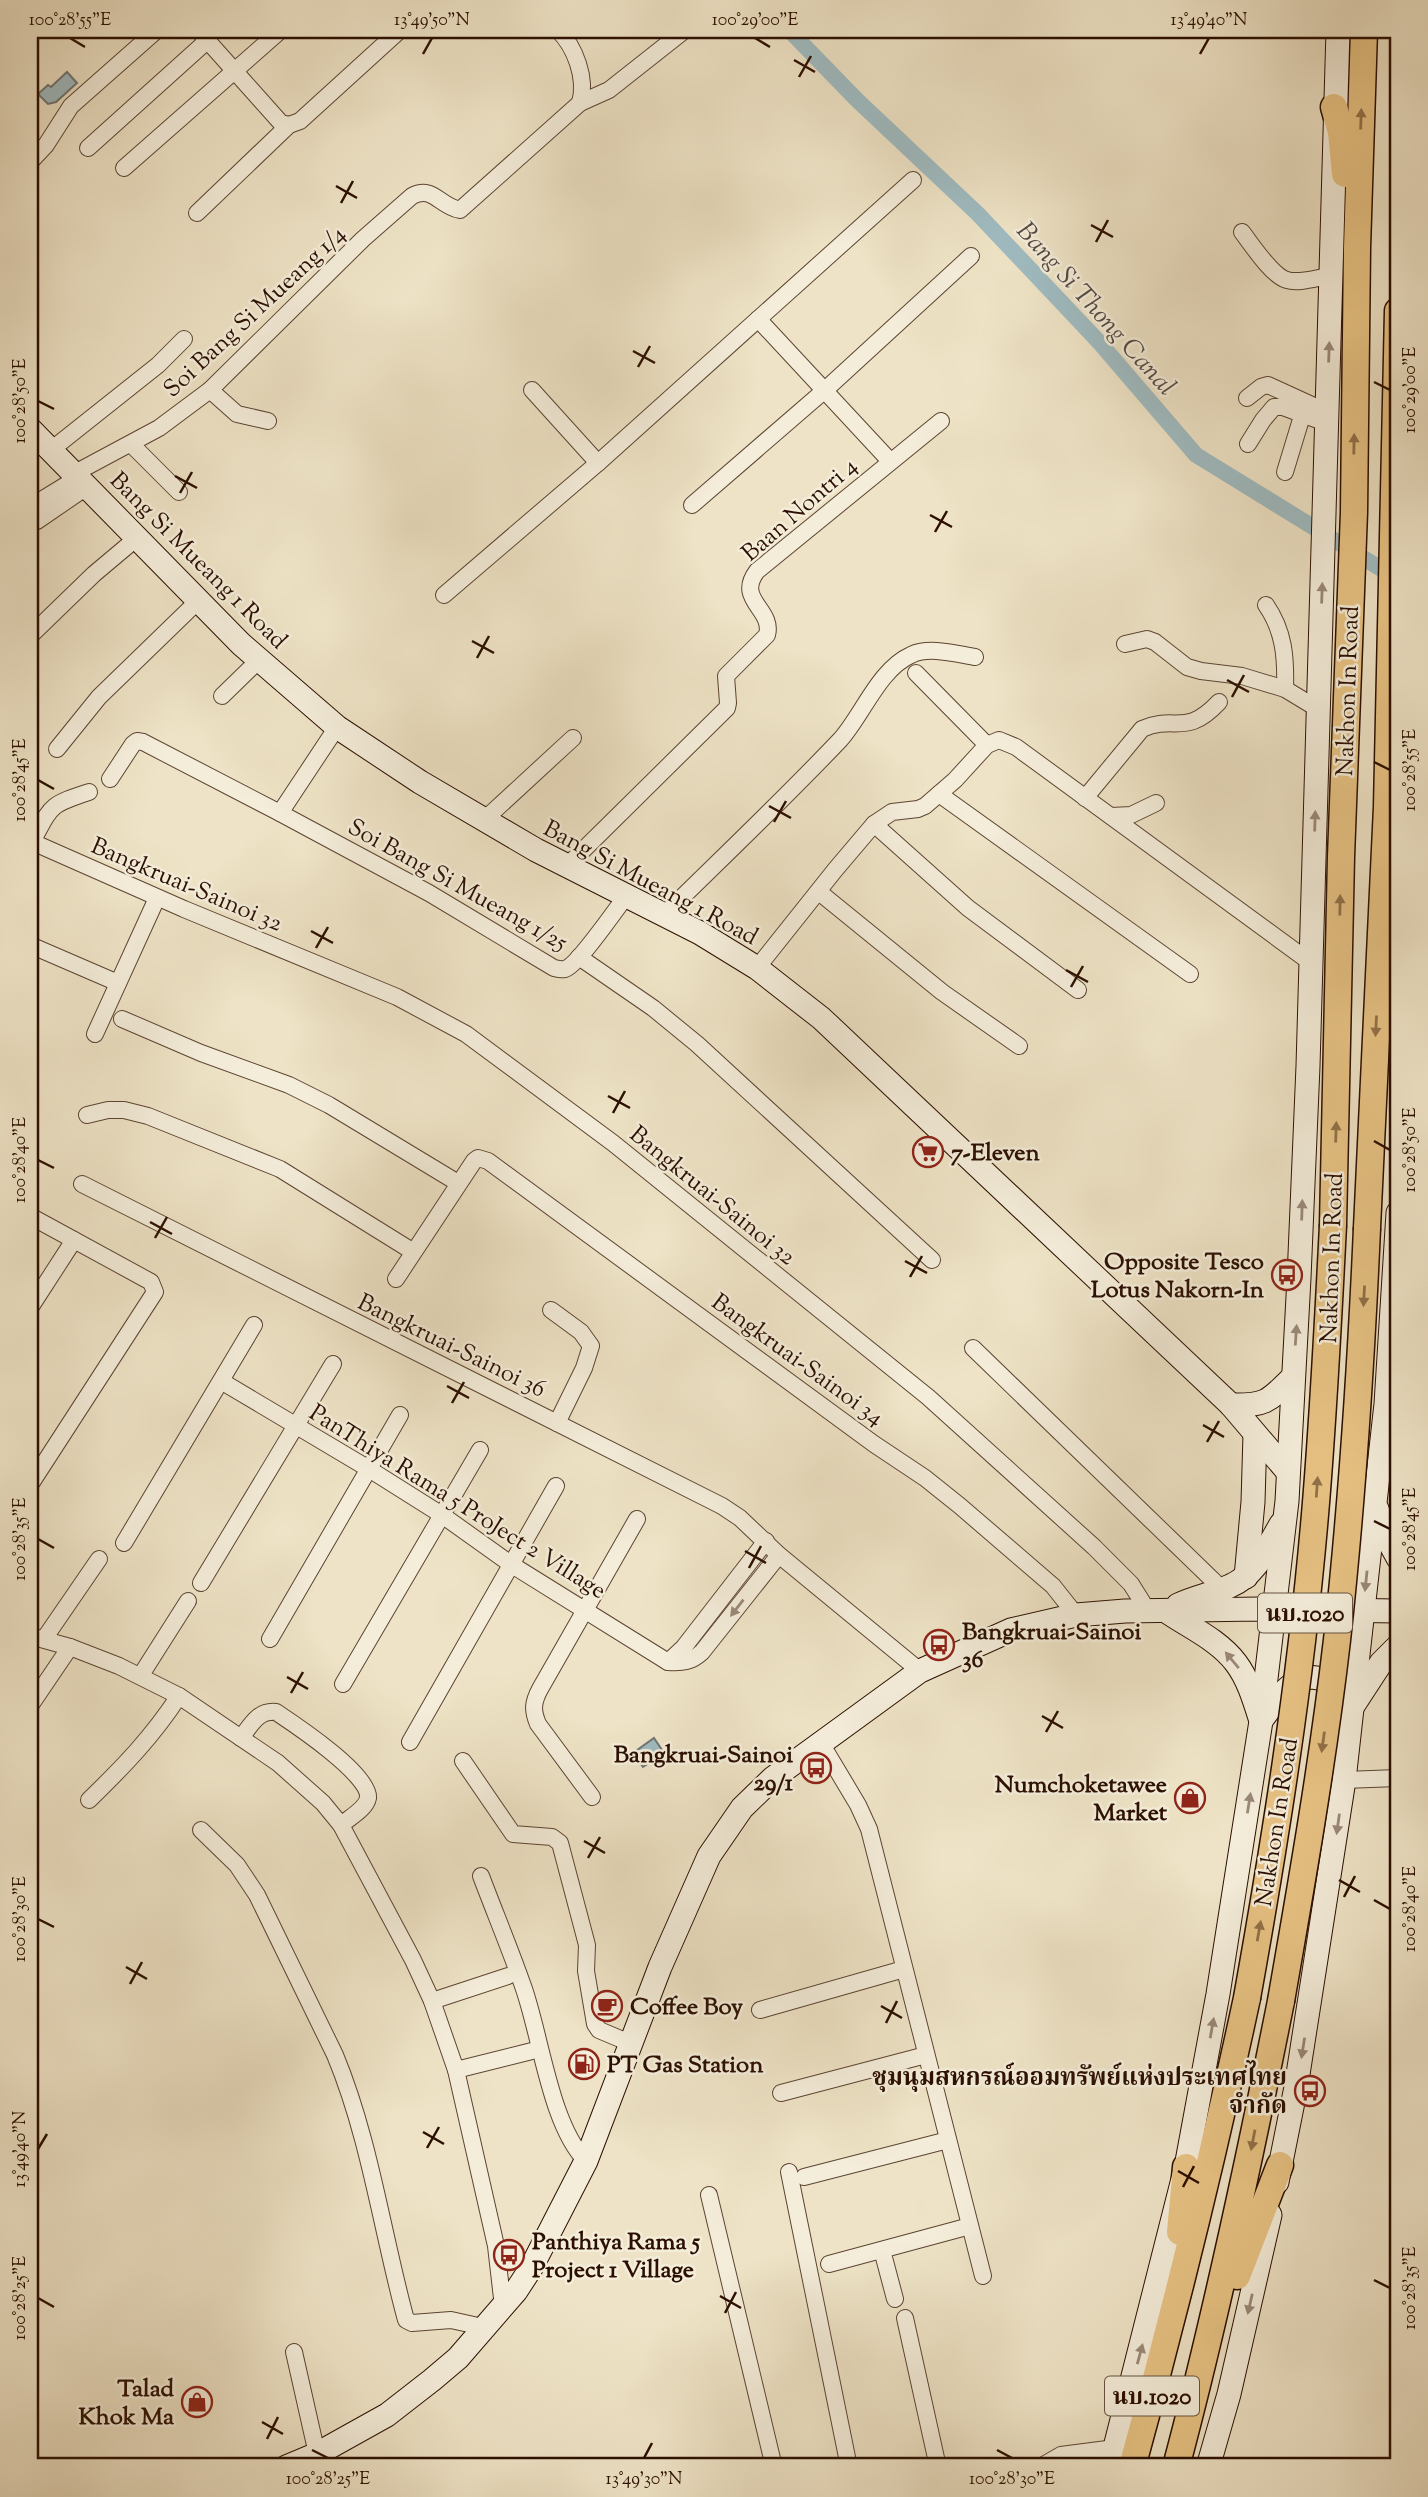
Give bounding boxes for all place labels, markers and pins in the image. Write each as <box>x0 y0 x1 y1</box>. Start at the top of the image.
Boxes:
supermarket icon: 7-Eleven <box>911 1135 945 1169</box>
place label: 7-Eleven <box>951 1137 1041 1171</box>
place label: Opposite Tesco Lotus Nakorn-In <box>1091 1246 1265 1308</box>
bus stop icon: Opposite Tesco Lotus Nakorn-In <box>1270 1258 1304 1292</box>
place label: Bangkruai-Sainoi 36 <box>962 1616 1141 1678</box>
bus stop icon: Bangkruai-Sainoi 36 <box>922 1628 956 1662</box>
place label: Bangkruai-Sainoi 29/1 <box>614 1739 794 1801</box>
bus stop icon: Bangkruai-Sainoi 29/1 <box>799 1751 833 1785</box>
place label: Numchoketawee Market <box>995 1769 1168 1831</box>
shop icon: Numchoketawee Market <box>1173 1781 1207 1815</box>
cafe icon: Coffee Boy <box>590 1989 624 2023</box>
place label: Coffee Boy <box>630 1991 743 2025</box>
fuel station icon: PT Gas Station <box>567 2047 601 2081</box>
place label: PT Gas Station <box>607 2049 764 2083</box>
place label: ชุมนุมสหกรณ์ออมทรัพย์แห่งประเทศไทย จำกัด <box>872 2060 1287 2124</box>
bus stop icon: ชุมนุมสหกรณ์ออมทรัพย์แห่งประเทศไทย จำกัด <box>1293 2074 1327 2108</box>
place label: Panthiya Rama 5 Project 1 Village <box>532 2226 701 2288</box>
bus stop icon: Panthiya Rama 5 Project 1 Village <box>492 2238 526 2272</box>
place label: Talad Khok Ma <box>78 2373 175 2435</box>
shop icon: Talad Khok Ma <box>180 2385 214 2419</box>

